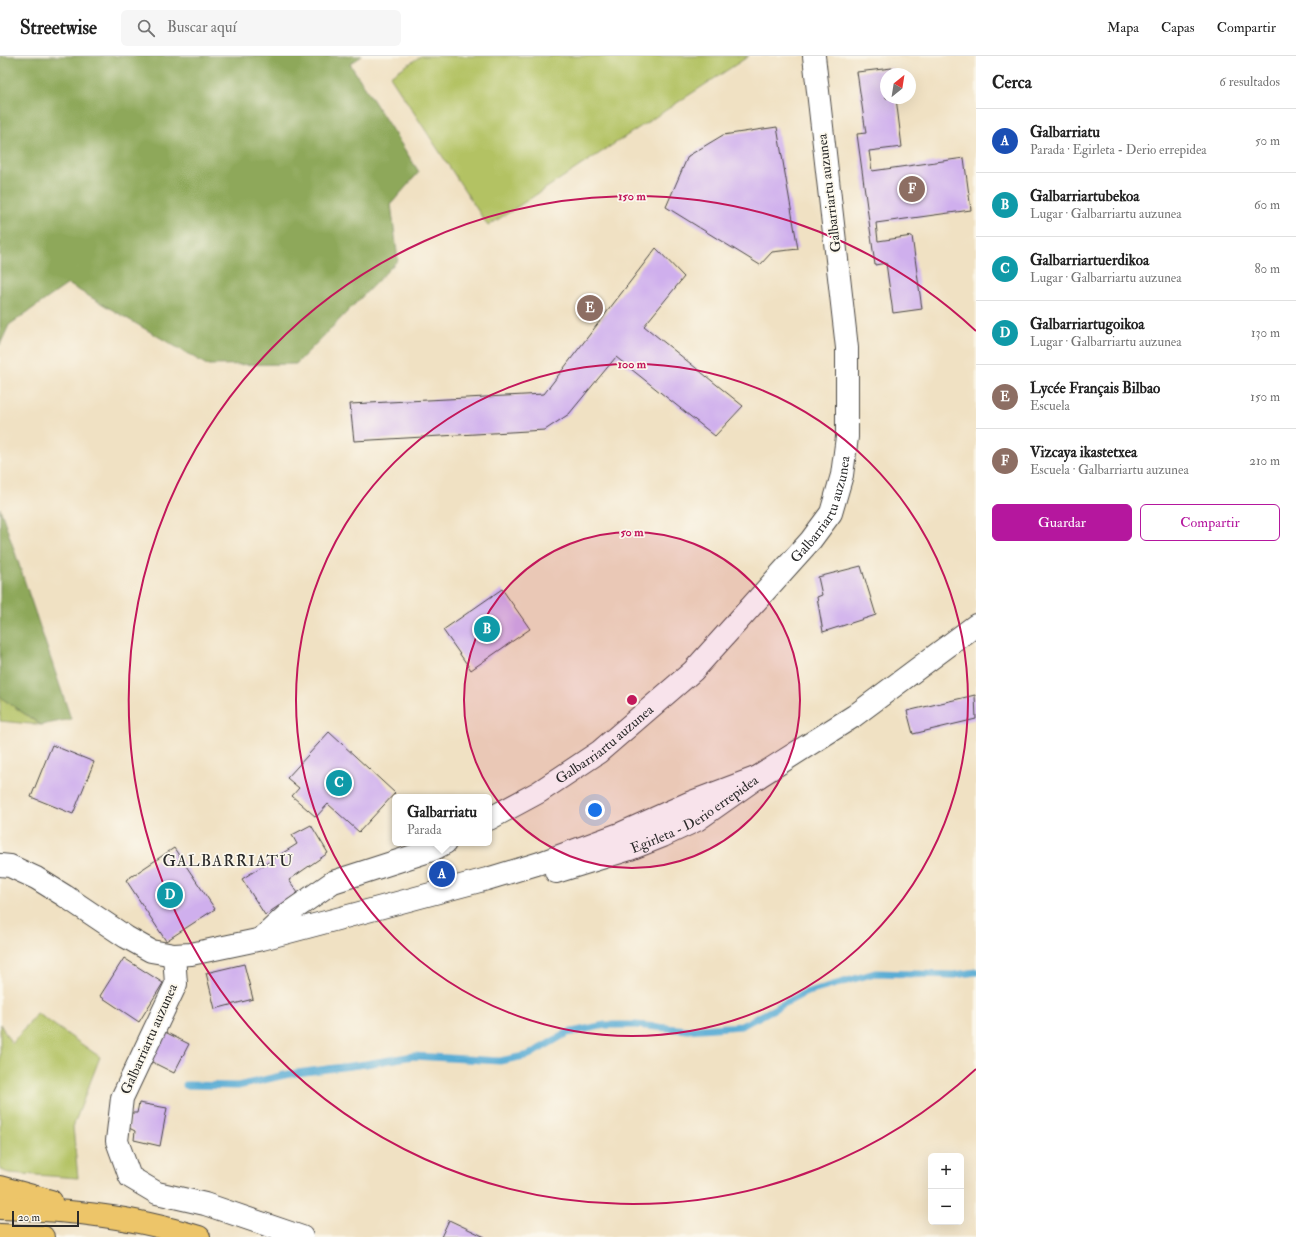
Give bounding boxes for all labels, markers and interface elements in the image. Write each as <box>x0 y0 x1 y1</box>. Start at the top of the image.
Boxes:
search box <box>121 10 401 46</box>
text: Streetwise <box>20 16 97 40</box>
icon: search <box>135 17 157 39</box>
text: Buscar aquí <box>167 18 236 37</box>
text: Mapa <box>1107 19 1139 36</box>
text: Capas <box>1161 19 1195 36</box>
text: Compartir <box>1217 19 1276 36</box>
north arrow <box>880 68 916 104</box>
text: Cerca <box>992 72 1032 93</box>
text: 6 resultados <box>1219 74 1280 90</box>
text: Galbarriatu <box>1030 123 1100 142</box>
street label: Galbarriartu auzunea <box>813 132 845 253</box>
text: A <box>1001 133 1009 149</box>
text: 50 m <box>1255 133 1280 149</box>
text: Parada · Egirleta - Derio errepidea <box>1030 142 1207 158</box>
pin: F <box>899 174 925 204</box>
text: Galbarriartubekoa <box>1030 187 1140 206</box>
text: 150 m <box>618 189 646 204</box>
text: B <box>1001 197 1009 213</box>
text: 60 m <box>1254 197 1280 213</box>
text: Lugar · Galbarriartu auzunea <box>1030 206 1182 222</box>
text: Galbarriartuerdikoa <box>1030 251 1149 270</box>
text: C <box>1000 261 1010 277</box>
text: 80 m <box>1254 261 1280 277</box>
text: Lugar · Galbarriartu auzunea <box>1030 270 1182 286</box>
pin: E <box>577 293 603 323</box>
text: Galbarriartugoikoa <box>1030 315 1144 334</box>
text: D <box>1000 325 1010 341</box>
text: 130 m <box>1251 325 1280 341</box>
text: Lugar · Galbarriartu auzunea <box>1030 334 1182 350</box>
text: 100 m <box>618 357 647 372</box>
text: Lycée Français Bilbao <box>1030 379 1160 398</box>
text: E <box>1000 389 1010 405</box>
text: 150 m <box>1250 389 1280 405</box>
text: Escuela <box>1030 398 1070 414</box>
text: Vizcaya ikastetxea <box>1030 443 1137 462</box>
text: F <box>1001 453 1009 469</box>
text: 210 m <box>1249 453 1280 469</box>
street label: Galbarriartu auzunea <box>787 455 853 566</box>
text: Escuela · Galbarriartu auzunea <box>1030 462 1189 478</box>
button: Guardar <box>992 504 1132 541</box>
button: Compartir <box>1140 504 1280 541</box>
text: 50 m <box>620 525 644 540</box>
pin: B <box>474 614 500 644</box>
centre of rings <box>625 693 639 707</box>
street label: Galbarriartu auzunea <box>552 700 657 787</box>
pin: C <box>326 768 352 798</box>
street label: Egirleta - Derio errepidea <box>628 771 762 856</box>
popup <box>392 794 492 846</box>
your location <box>585 800 605 820</box>
text: Galbarriatu <box>407 803 477 822</box>
text: Parada <box>407 822 442 838</box>
district label: GALBARRIATU <box>162 851 294 871</box>
pin: A <box>429 859 455 889</box>
pin: D <box>157 880 183 910</box>
street label: Galbarriartu auzunea <box>117 981 181 1097</box>
map controls <box>928 1153 964 1225</box>
button: + <box>928 1153 964 1189</box>
button: − <box>928 1189 964 1225</box>
scale bar <box>12 1209 79 1228</box>
text: 20 m <box>18 1211 40 1224</box>

